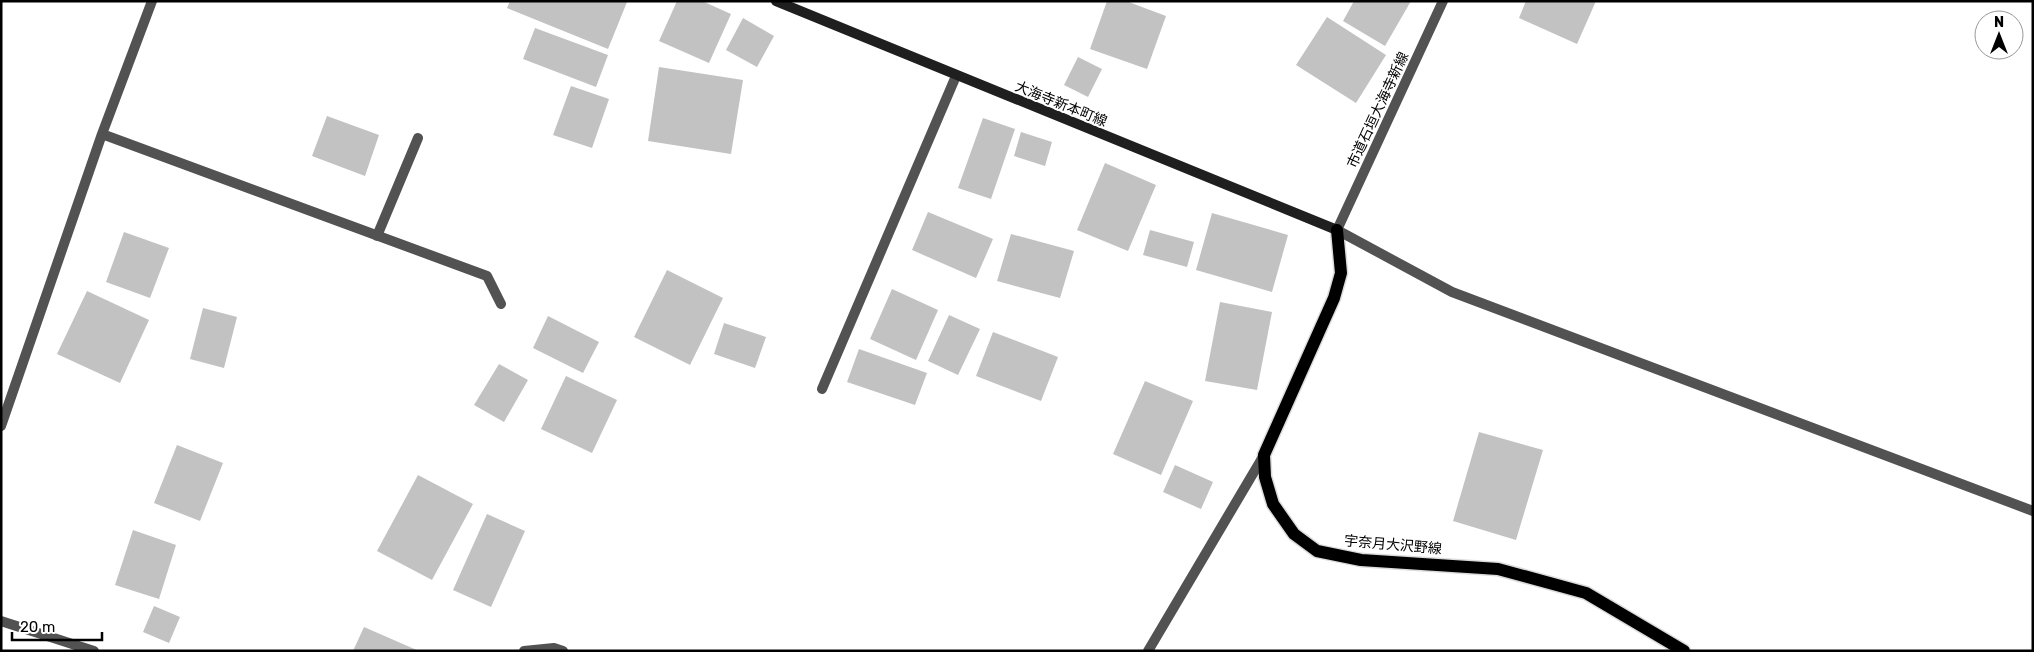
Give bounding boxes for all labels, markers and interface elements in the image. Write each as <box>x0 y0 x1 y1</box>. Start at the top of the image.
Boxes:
north arrow <box>1974 10 2024 60</box>
text: N <box>1994 14 2004 31</box>
street label: 市道石垣大海寺新線 <box>1344 49 1412 171</box>
street label: 大海寺新本町線 <box>1012 78 1110 130</box>
street label: 宇奈月大沢野線 <box>1343 532 1443 558</box>
scale bar <box>12 610 102 642</box>
text: 20 m <box>20 618 55 636</box>

